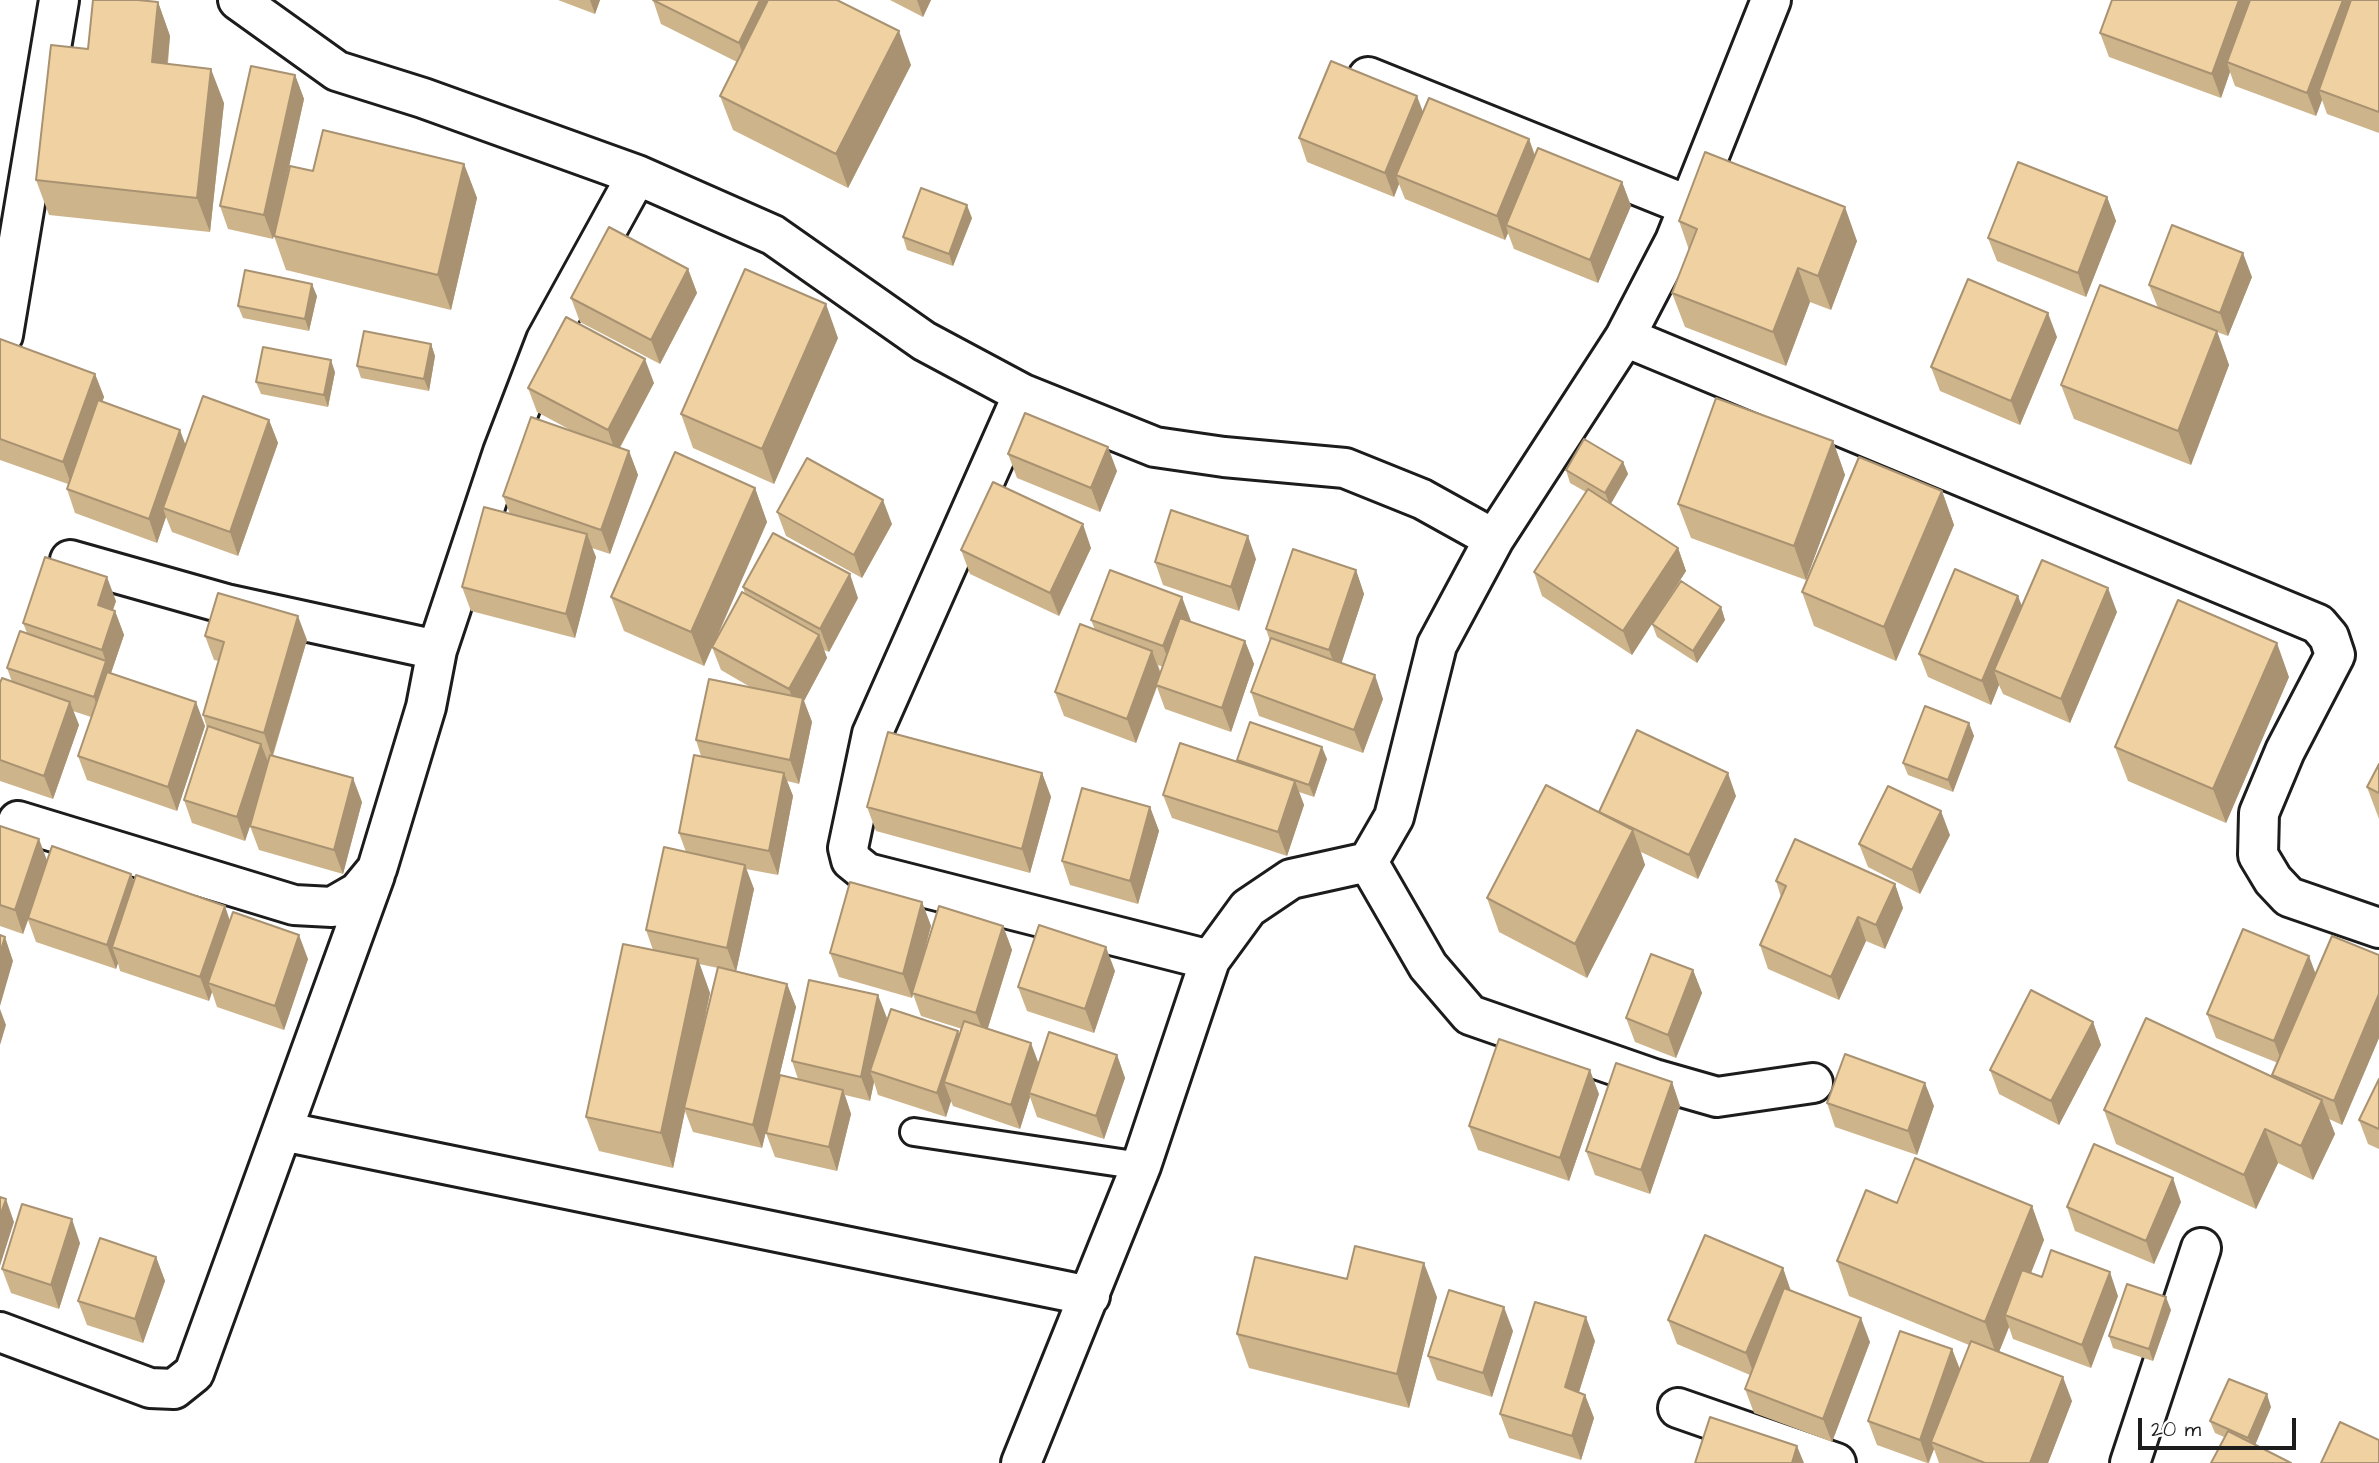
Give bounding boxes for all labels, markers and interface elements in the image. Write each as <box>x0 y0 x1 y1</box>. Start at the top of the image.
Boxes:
scale bar <box>2141 1404 2298 1448</box>
text: 20 m <box>2151 1415 2201 1444</box>

